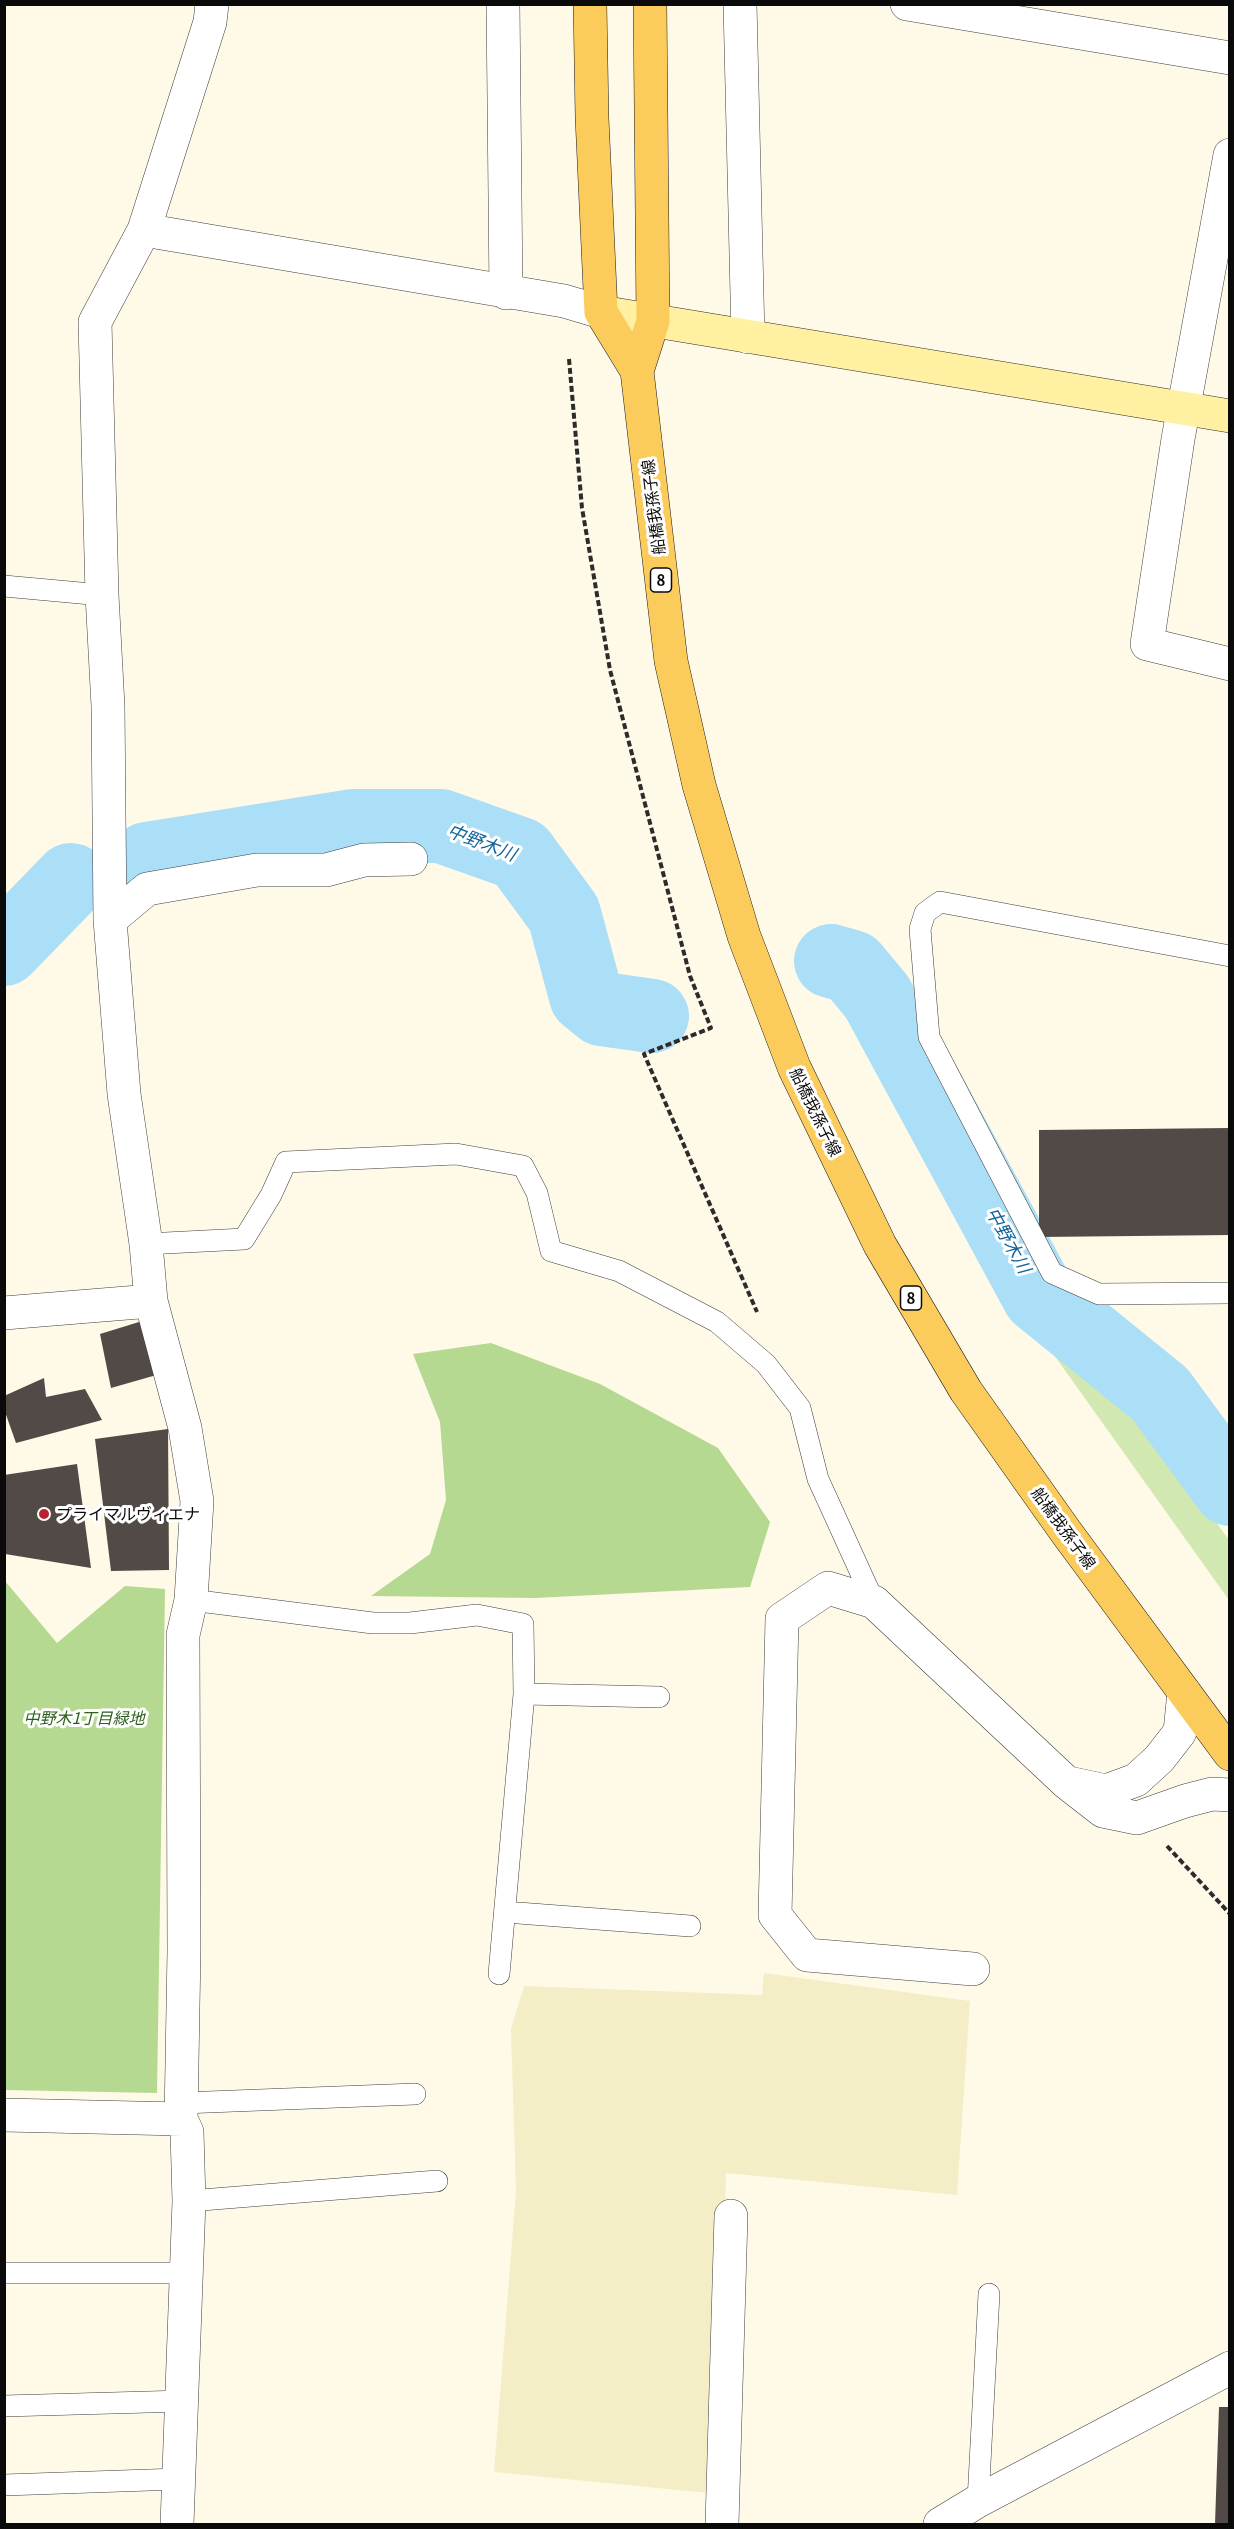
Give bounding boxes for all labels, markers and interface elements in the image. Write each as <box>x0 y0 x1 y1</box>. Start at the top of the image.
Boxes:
street label: 船橋我孫子線 <box>638 458 668 556</box>
road number: 8 <box>650 568 672 592</box>
water label: 中野木川 <box>445 819 519 865</box>
street label: 船橋我孫子線 <box>786 1065 846 1159</box>
water label: 中野木川 <box>982 1203 1036 1277</box>
road number: 8 <box>900 1286 922 1310</box>
street label: 船橋我孫子線 <box>1028 1484 1100 1572</box>
place label: プライマルヴィエナ <box>56 1504 200 1524</box>
marker: プライマルヴィエナ <box>37 1507 51 1521</box>
park label: 中野木1丁目緑地 <box>24 1708 144 1728</box>

